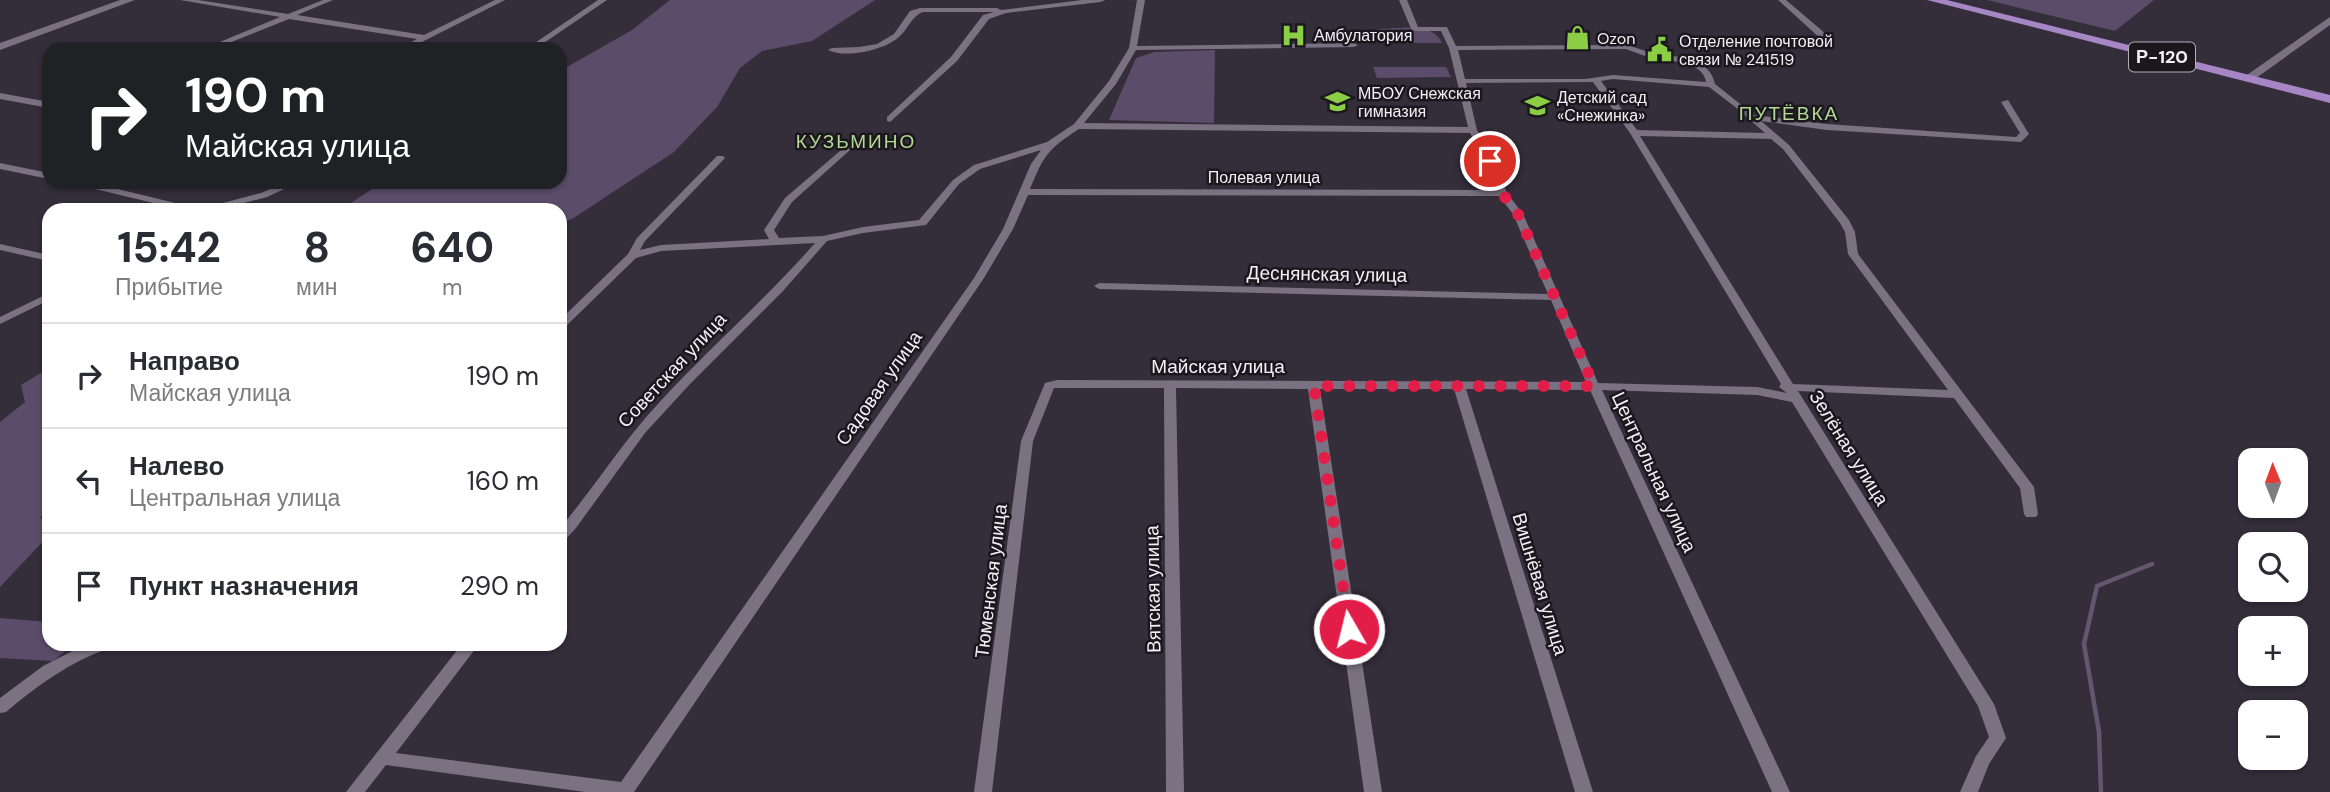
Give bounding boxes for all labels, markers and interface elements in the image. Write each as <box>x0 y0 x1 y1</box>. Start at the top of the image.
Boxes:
hospital icon: Амбулатория <box>1280 21 1308 49</box>
shop icon: Ozon <box>1563 24 1591 52</box>
place label: Амбулатория <box>1314 25 1412 46</box>
place label: Ozon <box>1597 28 1635 49</box>
place label: Отделение почтовой связи № 241519 <box>1679 31 1833 70</box>
public building icon: Отделение почтовой связи № 241519 <box>1645 36 1673 64</box>
road number: Р-120 <box>2129 42 2195 72</box>
text: 190 m <box>185 63 326 127</box>
icon: right <box>70 70 161 161</box>
place label: МБОУ Снежская гимназия <box>1358 83 1481 122</box>
place label: Детский сад «Снежинка» <box>1557 87 1647 126</box>
school or university icon: МБОУ Снежская гимназия <box>1324 88 1352 116</box>
school or university icon: Детский сад «Снежинка» <box>1523 92 1551 120</box>
district label: ПУТЁВКА <box>1739 101 1839 126</box>
text: Майская улица <box>185 125 410 167</box>
district label: КУЗЬМИНО <box>796 129 916 154</box>
pin <box>1460 131 1520 191</box>
icon: arrive <box>1471 142 1509 180</box>
street label: Полевая улица <box>1208 167 1320 188</box>
text: 15:42 <box>117 220 221 275</box>
text: 8 <box>303 220 330 275</box>
text: 640 <box>410 220 494 275</box>
street label: Деснянская улица <box>1246 260 1408 288</box>
text: Прибытие <box>115 272 223 302</box>
text: мин <box>296 272 337 302</box>
text: m <box>442 272 462 302</box>
street label: Советская улица <box>612 307 732 433</box>
street label: Садовая улица <box>830 326 928 450</box>
text: Направо <box>129 344 240 378</box>
street label: Майская улица <box>1151 354 1285 379</box>
icon: right <box>70 357 108 395</box>
text: 190 m <box>467 359 539 393</box>
text: Майская улица <box>129 378 291 408</box>
street label: Зелёная улица <box>1804 386 1895 511</box>
street label: Центральная улица <box>1606 388 1702 557</box>
north arrow <box>2238 448 2308 518</box>
map controls <box>2238 448 2308 770</box>
text: Налево <box>129 449 224 483</box>
icon: left <box>70 462 108 500</box>
text: 160 m <box>467 464 539 498</box>
text: Центральная улица <box>129 483 340 513</box>
street label: Тюменская улица <box>969 502 1013 660</box>
street label: Вишнёвая улица <box>1506 510 1574 659</box>
street label: Вятская улица <box>1139 525 1167 653</box>
button: search <box>2238 532 2308 602</box>
icon: arrive <box>70 567 108 605</box>
text: Пункт назначения <box>129 569 359 603</box>
text: 290 m <box>460 569 539 603</box>
position arrow <box>1312 592 1386 666</box>
button: + <box>2238 616 2308 686</box>
button: − <box>2238 700 2308 770</box>

